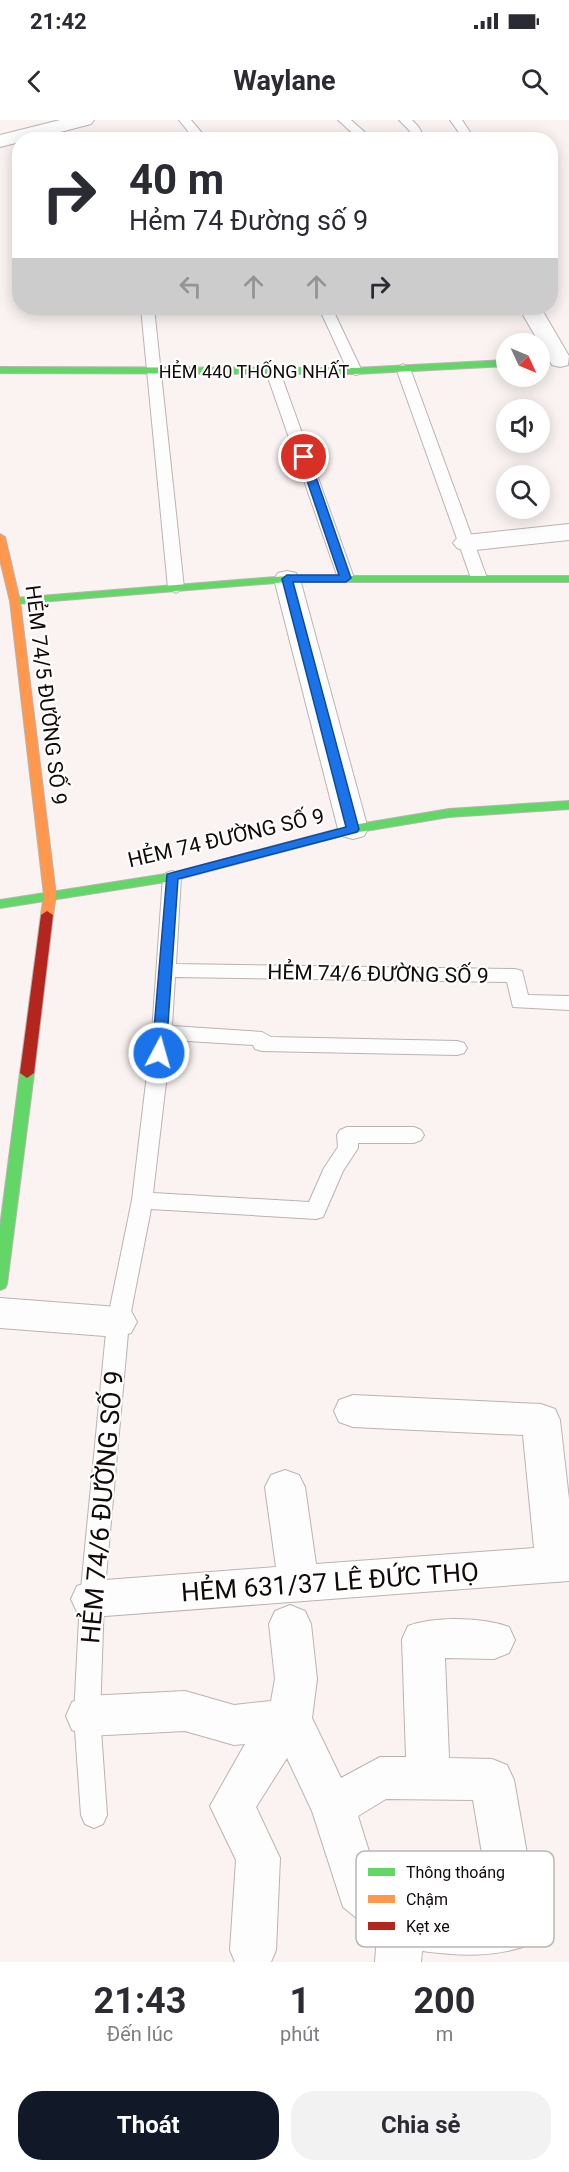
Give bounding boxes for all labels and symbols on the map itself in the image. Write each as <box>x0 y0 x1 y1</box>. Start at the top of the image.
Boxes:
north arrow <box>496 333 550 387</box>
street label: HẺM 440 THỐNG NHẤT <box>159 360 349 382</box>
pin <box>278 431 329 482</box>
street label: HẺM 74/5 ĐƯỜNG SỐ 9 <box>21 584 72 806</box>
street label: HẺM 74 ĐƯỜNG SỐ 9 <box>125 803 327 872</box>
street label: HẺM 74/6 ĐƯỜNG SỐ 9 <box>267 959 489 988</box>
position arrow <box>127 1021 191 1085</box>
street label: HẺM 74/6 ĐƯỜNG SỐ 9 <box>73 1369 129 1645</box>
street label: HẺM 631/37 LÊ ĐỨC THỌ <box>180 1555 480 1607</box>
legend <box>356 1851 554 1947</box>
text: Thông thoáng <box>406 1863 505 1882</box>
text: Chậm <box>406 1890 448 1909</box>
text: Kẹt xe <box>406 1917 450 1936</box>

